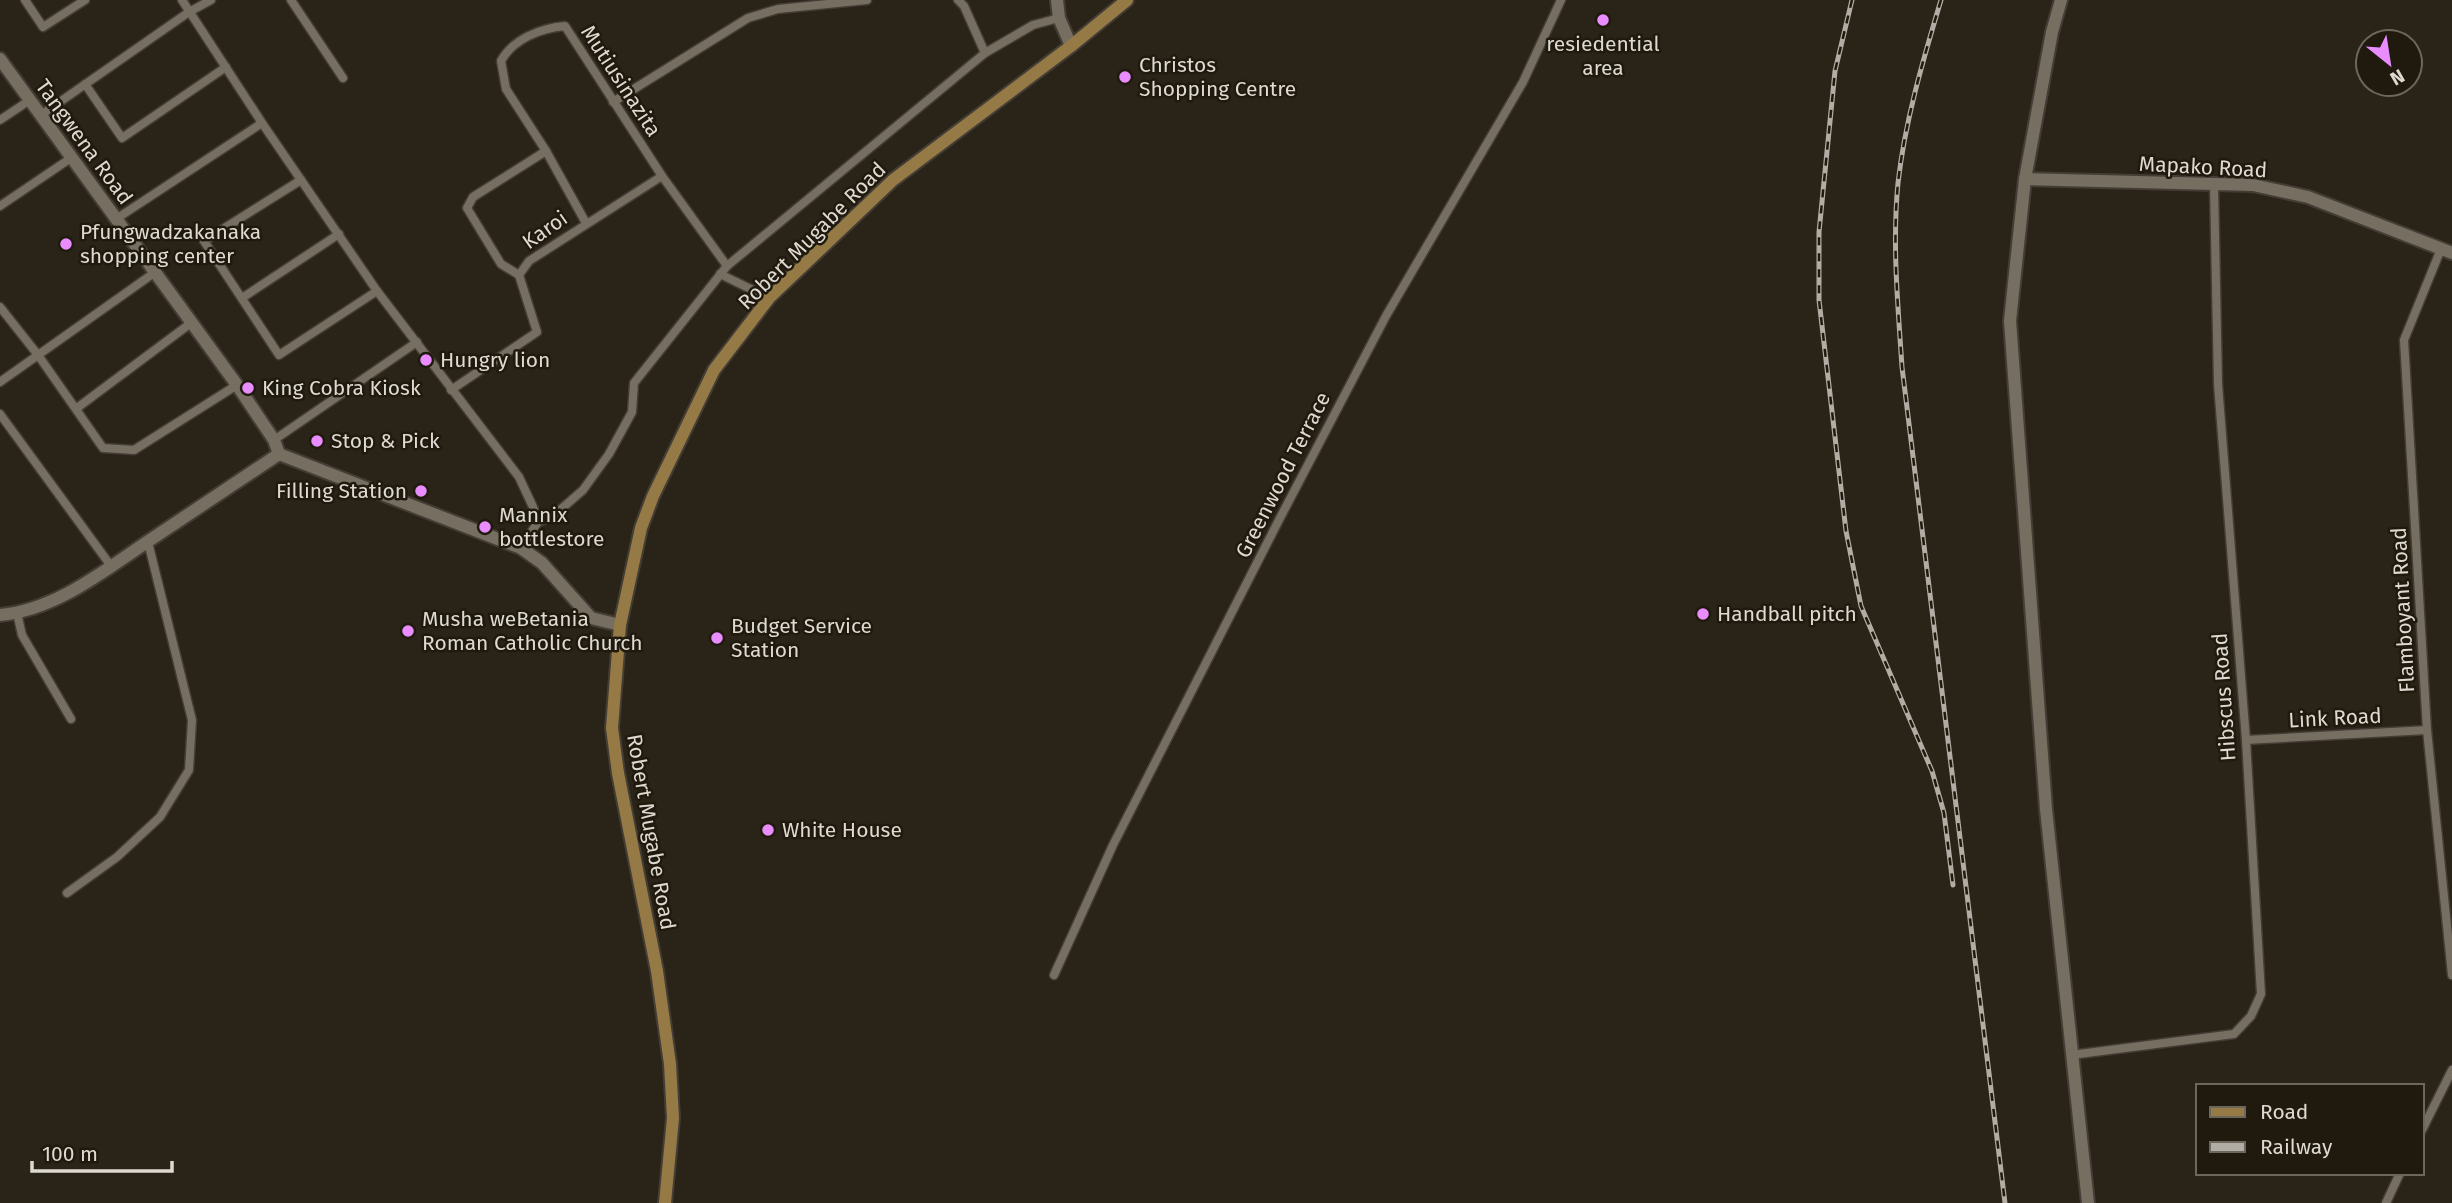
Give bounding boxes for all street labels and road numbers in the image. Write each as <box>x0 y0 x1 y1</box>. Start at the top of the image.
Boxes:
street label: Mutiusinazita <box>575 20 667 142</box>
street label: Tangwena Road <box>30 74 138 210</box>
street label: Mapako Road <box>2138 151 2268 183</box>
street label: Robert Mugabe Road <box>733 157 891 315</box>
street label: Karoi <box>517 205 573 255</box>
street label: Greenwood Terrace <box>1230 388 1336 562</box>
street label: Flamboyant Road <box>2386 527 2420 693</box>
street label: Hibscus Road <box>2207 632 2241 762</box>
street label: Link Road <box>2288 703 2382 733</box>
street label: Robert Mugabe Road <box>621 732 681 932</box>

